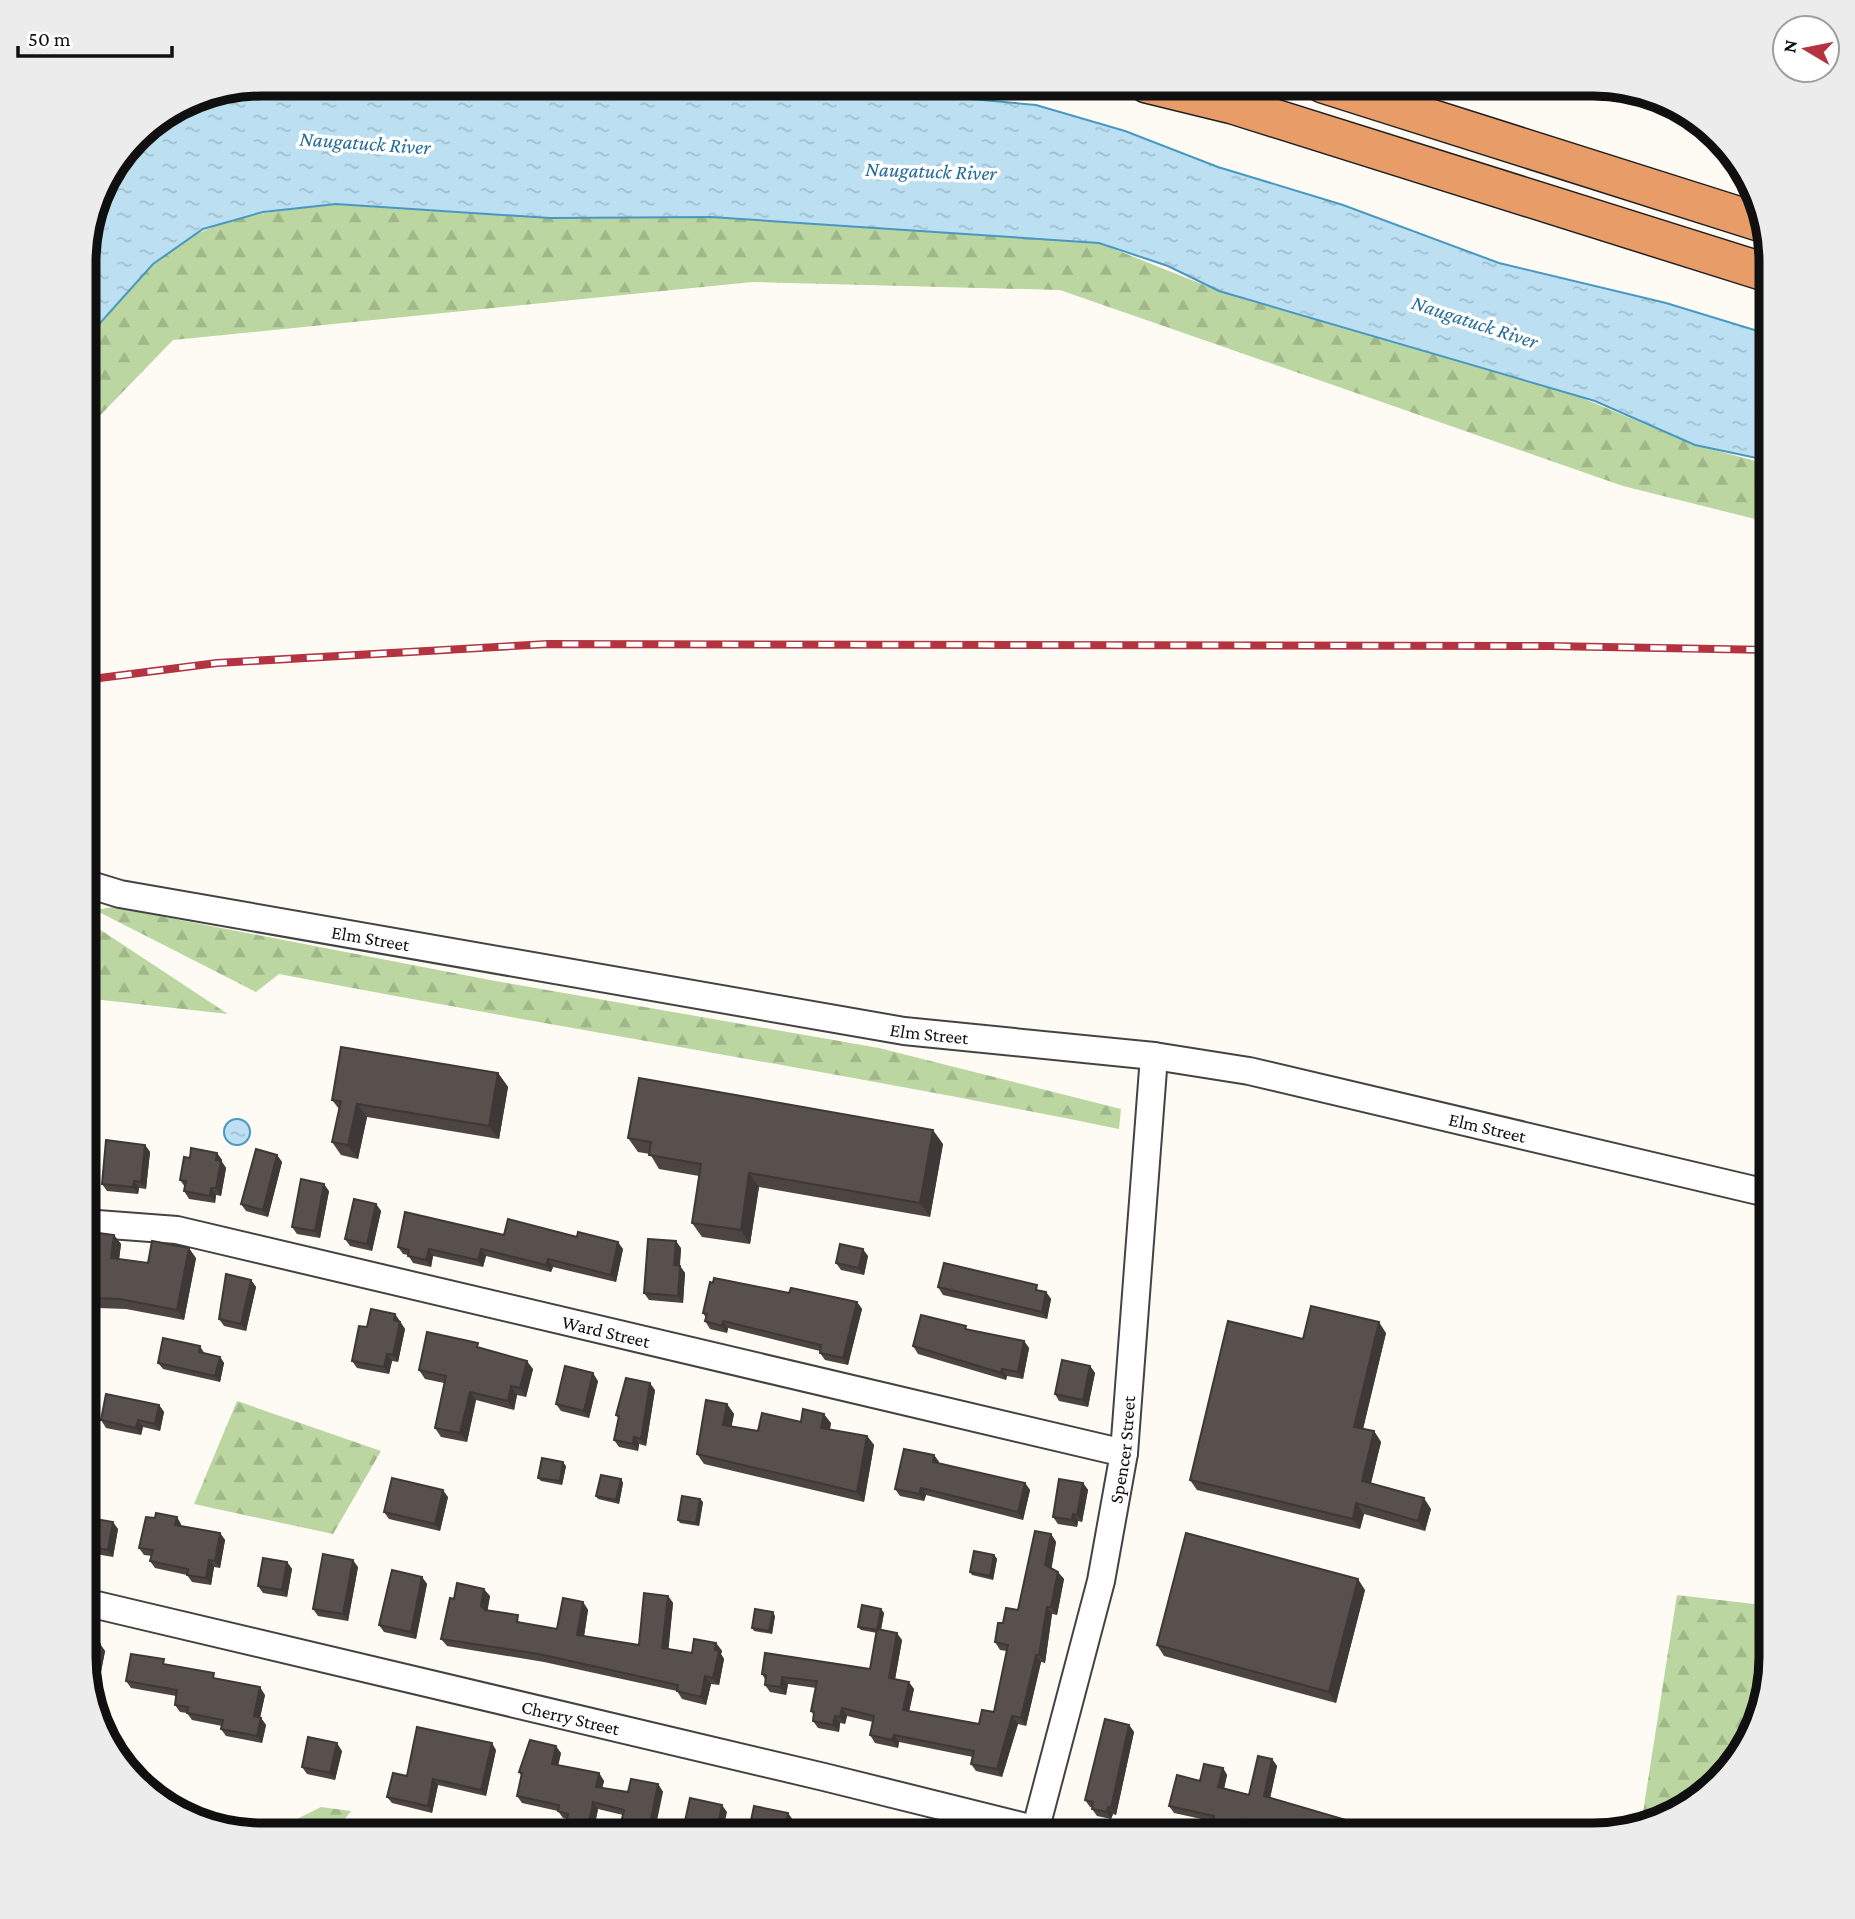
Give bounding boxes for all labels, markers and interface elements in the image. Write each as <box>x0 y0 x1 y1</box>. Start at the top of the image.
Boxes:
scale bar <box>18 14 172 58</box>
north arrow <box>1771 14 1841 84</box>
text: 50 m <box>28 27 71 51</box>
text: N <box>1778 38 1801 54</box>
water label: Naugatuck River <box>299 126 432 160</box>
water label: Naugatuck River <box>865 157 998 185</box>
water label: Naugatuck River <box>1409 290 1542 354</box>
street label: Elm Street <box>330 921 412 955</box>
street label: Elm Street <box>889 1018 970 1048</box>
street label: Elm Street <box>1447 1108 1529 1147</box>
street label: Ward Street <box>560 1310 653 1352</box>
street label: Spencer Street <box>1105 1394 1139 1505</box>
street label: Cherry Street <box>519 1695 622 1739</box>

